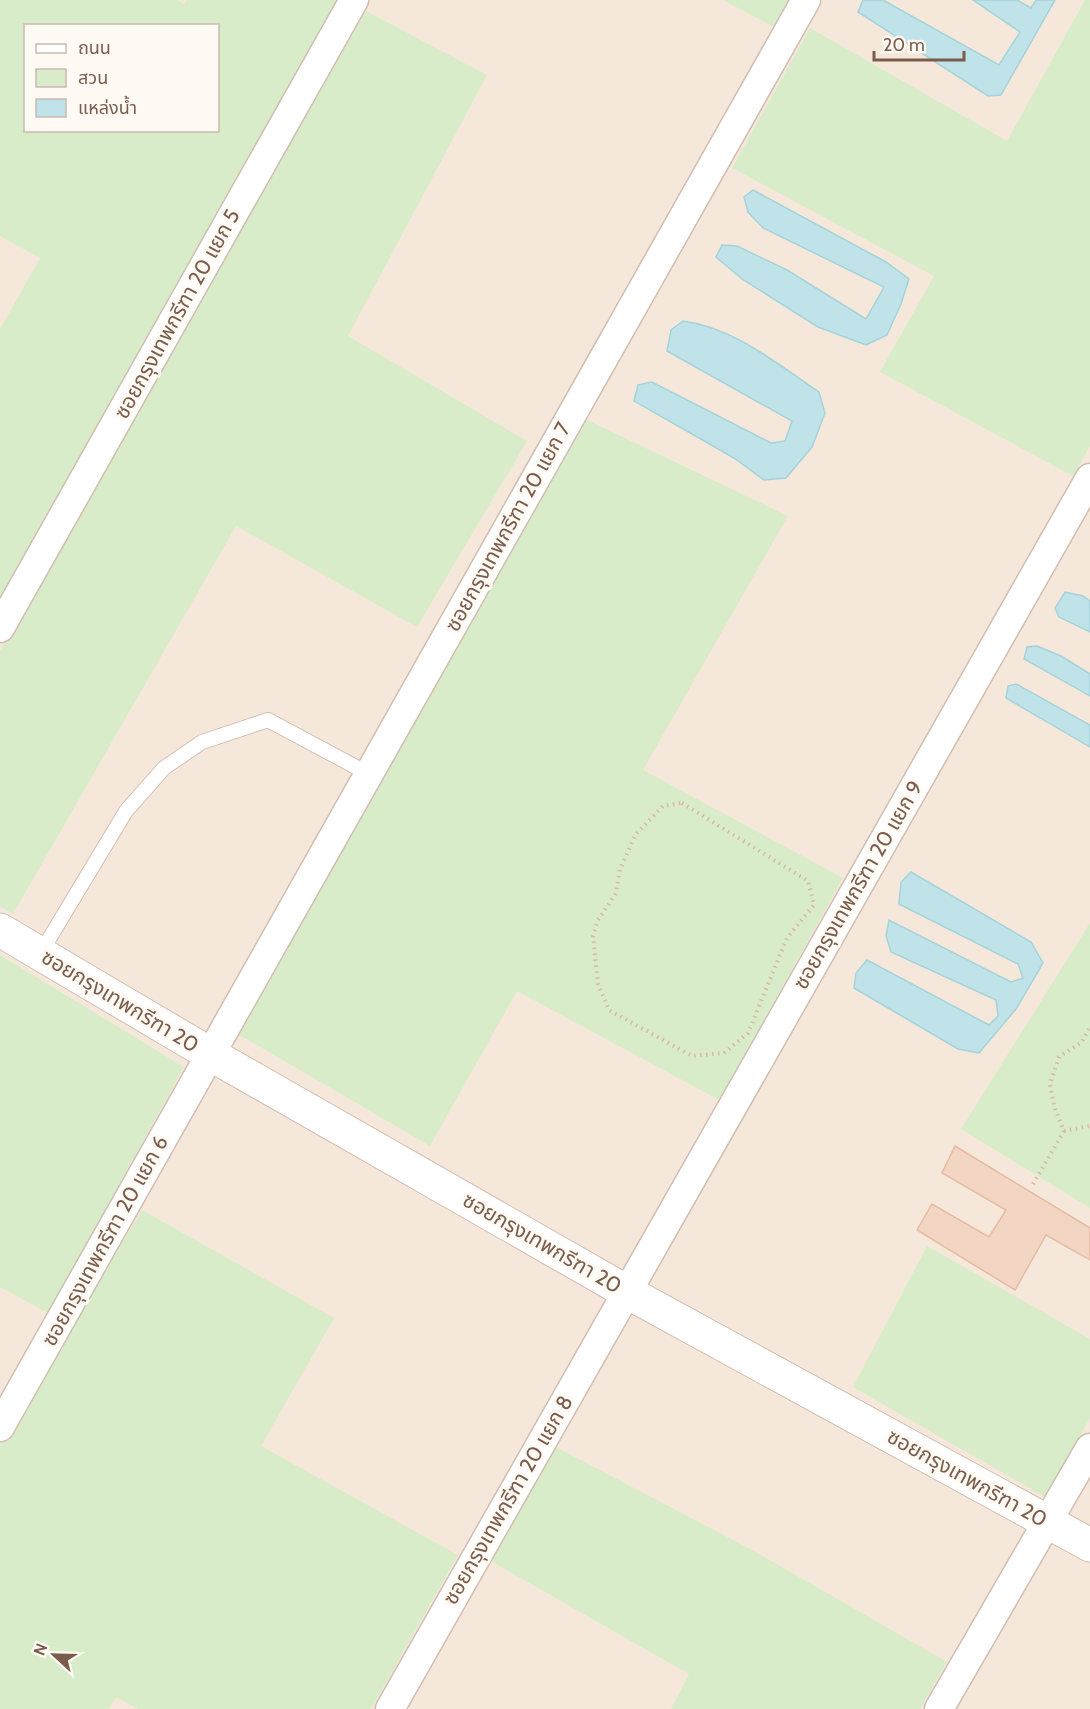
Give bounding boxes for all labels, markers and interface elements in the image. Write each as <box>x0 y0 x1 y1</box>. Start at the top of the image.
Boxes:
legend <box>24 24 219 132</box>
scale bar <box>874 24 964 62</box>
text: 20 m <box>883 34 925 56</box>
text: ถนน <box>78 37 111 59</box>
text: สวน <box>78 67 108 89</box>
text: แหล่งน้ำ <box>78 95 137 119</box>
street label: ซอยกรุงเทพกรีฑา 20 แยก 5 <box>108 204 246 424</box>
street label: ซอยกรุงเทพกรีฑา 20 แยก 7 <box>440 417 577 636</box>
street label: ซอยกรุงเทพกรีฑา 20 แยก 9 <box>788 776 928 994</box>
street label: ซอยกรุงเทพกรีฑา 20 <box>37 944 203 1058</box>
street label: ซอยกรุงเทพกรีฑา 20 แยก 6 <box>36 1131 174 1351</box>
street label: ซอยกรุงเทพกรีฑา 20 <box>458 1187 626 1299</box>
street label: ซอยกรุงเทพกรีฑา 20 แยก 8 <box>437 1391 579 1609</box>
street label: ซอยกรุงเทพกรีฑา 20 <box>882 1423 1052 1533</box>
north arrow <box>24 1625 84 1685</box>
text: N <box>30 1641 51 1658</box>

